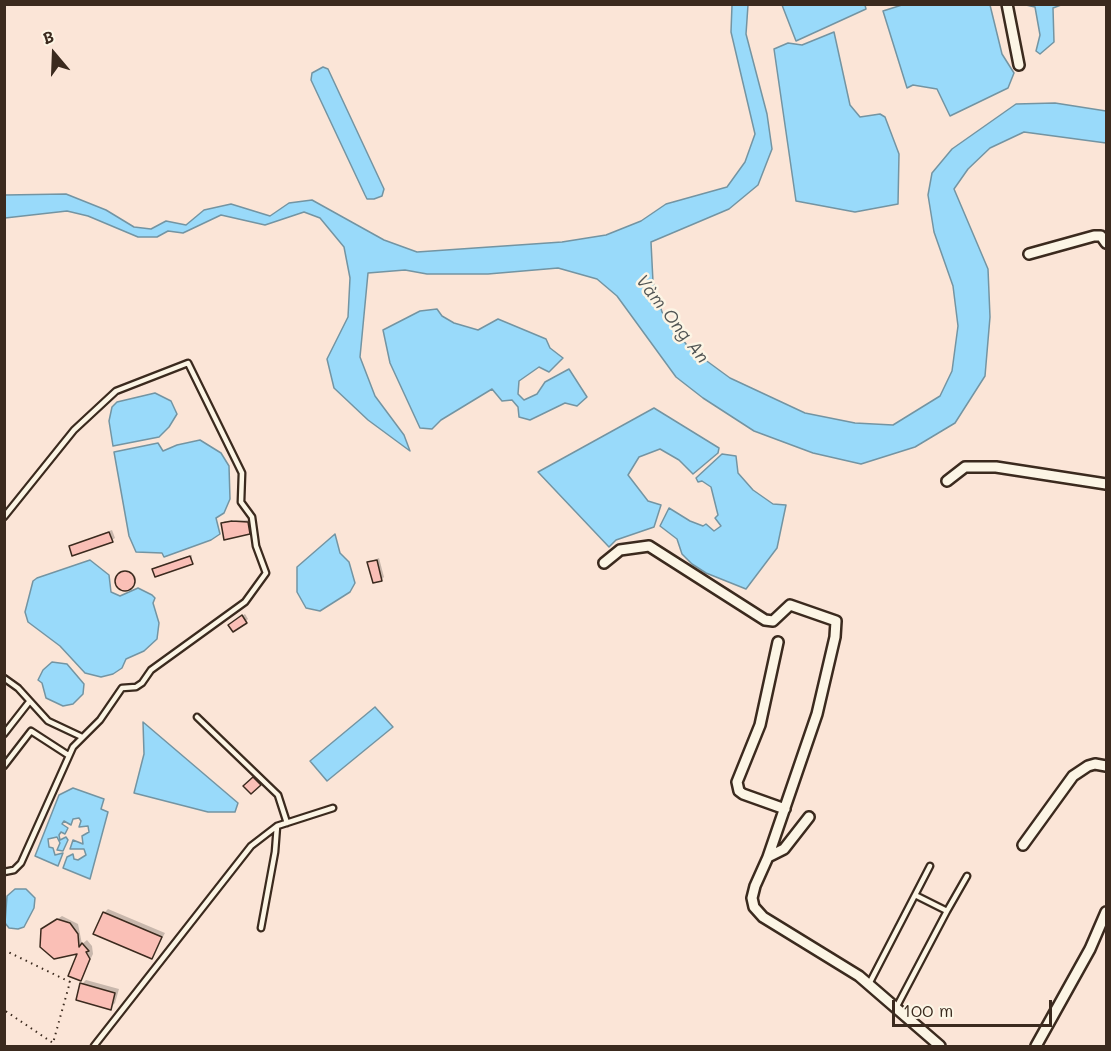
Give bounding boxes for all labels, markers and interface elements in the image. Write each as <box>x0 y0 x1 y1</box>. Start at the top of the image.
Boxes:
north arrow <box>24 24 84 84</box>
text: B <box>39 25 56 48</box>
water label: Vàm Ong An <box>631 271 713 367</box>
scale bar <box>895 988 1056 1026</box>
text: 100 m <box>903 998 953 1022</box>

